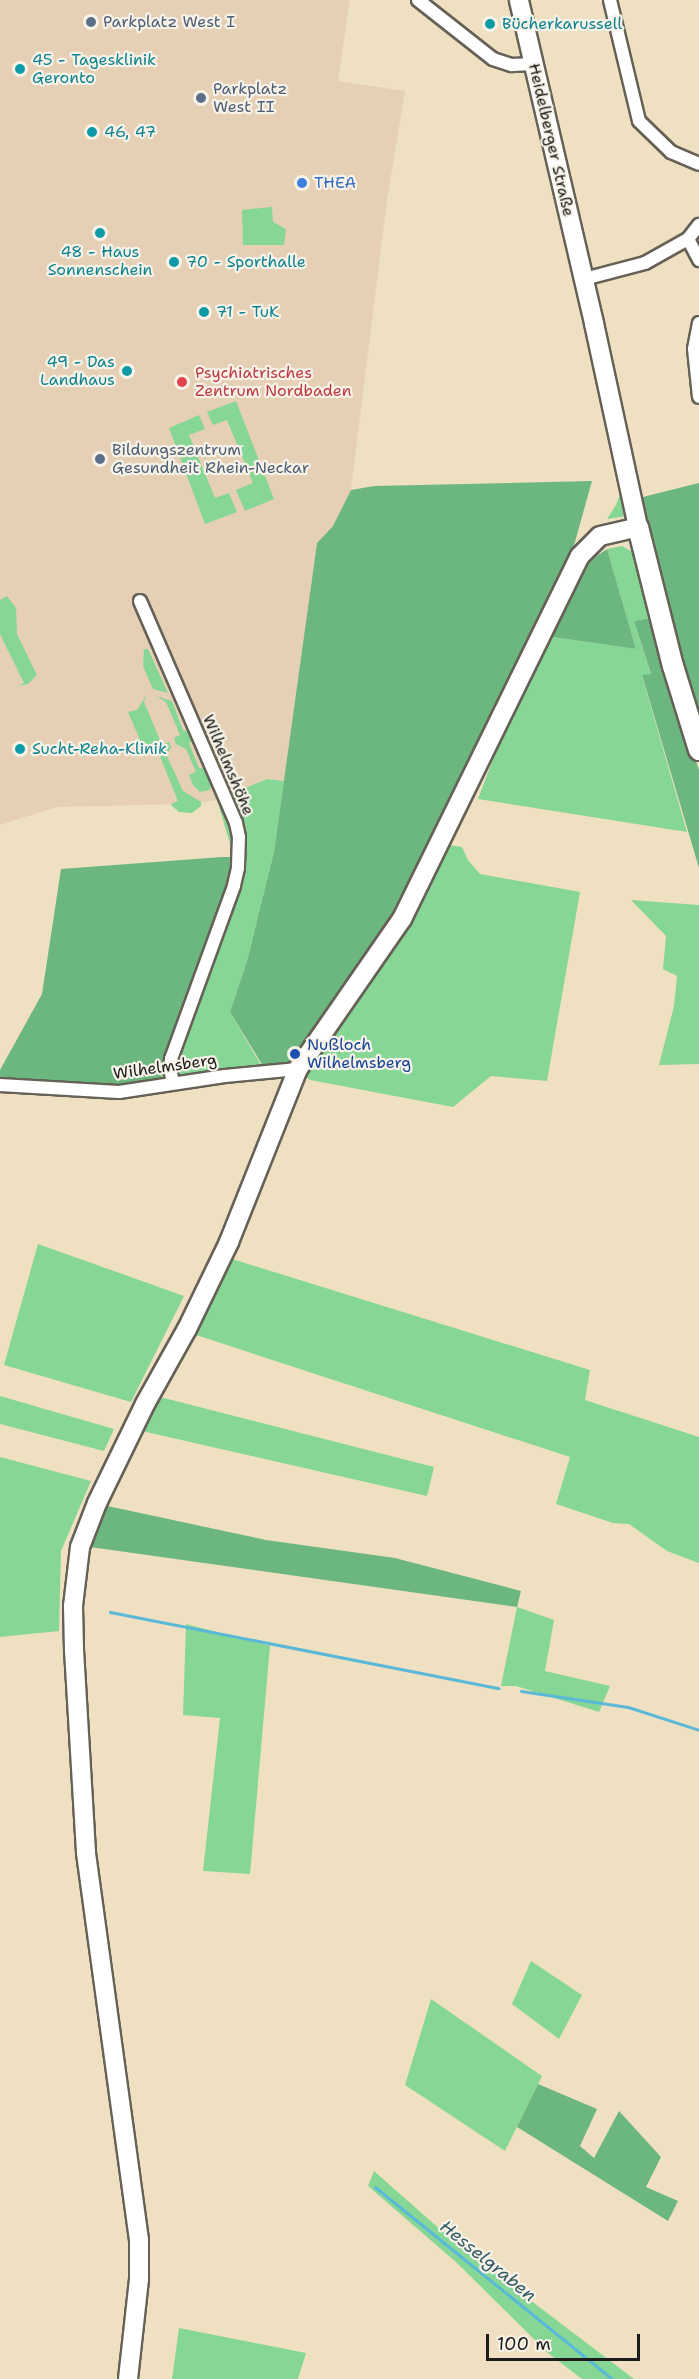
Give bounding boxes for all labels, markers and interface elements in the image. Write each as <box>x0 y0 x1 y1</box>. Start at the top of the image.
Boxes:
place label: Parkplatz West I <box>103 12 235 32</box>
place label: Bücherkarussell <box>502 14 622 34</box>
marker: Parkplatz West I <box>84 15 98 29</box>
marker: Bücherkarussell <box>483 17 497 31</box>
place label: 45 - Tagesklinik Geronto <box>32 50 156 88</box>
marker: 45 - Tagesklinik Geronto <box>13 62 27 76</box>
street label: Heidelberger Straße <box>524 62 578 218</box>
place label: Parkplatz West II <box>213 79 287 117</box>
marker: Parkplatz West II <box>194 91 208 105</box>
place label: 46, 47 <box>104 122 156 142</box>
marker: 46, 47 <box>85 125 99 139</box>
place label: THEA <box>314 173 356 193</box>
marker: THEA <box>295 176 309 190</box>
marker: 48 - Haus Sonnenschein <box>93 226 107 240</box>
place label: 48 - Haus Sonnenschein <box>48 242 152 280</box>
place label: 70 - Sporthalle <box>186 252 306 272</box>
marker: 70 - Sporthalle <box>167 255 181 269</box>
place label: 71 - TuK <box>216 302 279 322</box>
marker: 71 - TuK <box>197 305 211 319</box>
place label: 49 - Das Landhaus <box>40 352 115 390</box>
place label: Psychiatrisches Zentrum Nordbaden <box>195 363 351 401</box>
marker: 49 - Das Landhaus <box>120 364 134 378</box>
marker: Psychiatrisches Zentrum Nordbaden <box>173 373 191 391</box>
place label: Bildungszentrum Gesundheit Rhein-Neckar <box>112 440 309 478</box>
marker: Bildungszentrum Gesundheit Rhein-Neckar <box>93 452 107 466</box>
street label: Wilhelmshöhe <box>198 712 258 818</box>
place label: Sucht-Reha-Klinik <box>32 739 167 759</box>
marker: Sucht-Reha-Klinik <box>13 742 27 756</box>
place label: Nußloch Wilhelmsberg <box>307 1035 411 1073</box>
marker: Nußloch Wilhelmsberg <box>288 1047 302 1061</box>
street label: Wilhelmsberg <box>112 1050 218 1084</box>
water label: Hesselgraben <box>436 2216 540 2306</box>
scale bar <box>489 2322 644 2360</box>
text: 100 m <box>497 2332 551 2356</box>

